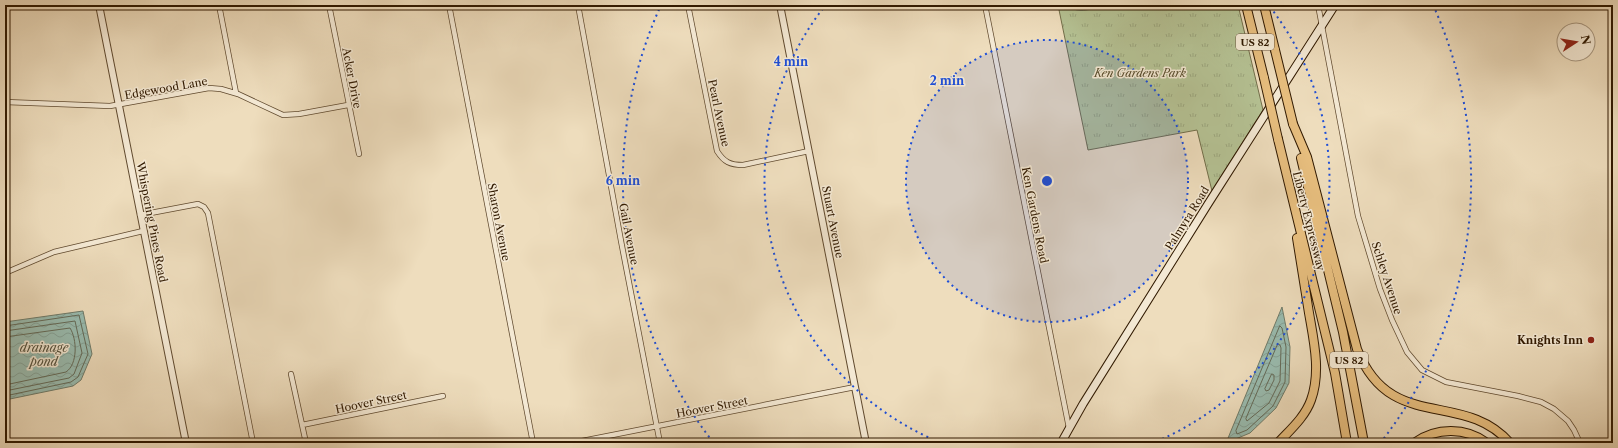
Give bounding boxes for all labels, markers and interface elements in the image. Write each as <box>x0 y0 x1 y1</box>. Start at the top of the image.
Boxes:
north arrow <box>1556 22 1596 62</box>
road number: US 82 <box>1236 34 1274 50</box>
text: N <box>1578 34 1594 46</box>
street label: Acker Drive <box>339 45 365 110</box>
text: 4 min <box>774 54 809 69</box>
park label: Ken Gardens Park <box>1093 66 1186 80</box>
text: 2 min <box>930 73 965 88</box>
street label: Edgewood Lane <box>123 74 209 102</box>
street label: Pearl Avenue <box>705 78 733 148</box>
street label: Whispering Pines Road <box>133 160 171 284</box>
street label: Ken Gardens Road <box>1019 166 1051 265</box>
street label: Liberty Expressway <box>1290 170 1328 273</box>
text: 6 min <box>606 173 641 188</box>
centre of rings <box>1040 174 1054 188</box>
street label: Sharon Avenue <box>485 182 513 262</box>
street label: Palmyra Road <box>1162 183 1212 253</box>
street label: Stuart Avenue <box>819 185 847 259</box>
street label: Gail Avenue <box>616 202 642 266</box>
street label: Schley Avenue <box>1369 240 1405 316</box>
place label: Knights Inn <box>1517 333 1583 347</box>
marker: Knights Inn <box>1586 335 1596 345</box>
water label: drainage pond <box>20 340 69 369</box>
road number: US 82 <box>1330 352 1368 368</box>
street label: Hoover Street <box>334 388 408 416</box>
street label: Hoover Street <box>675 393 749 421</box>

